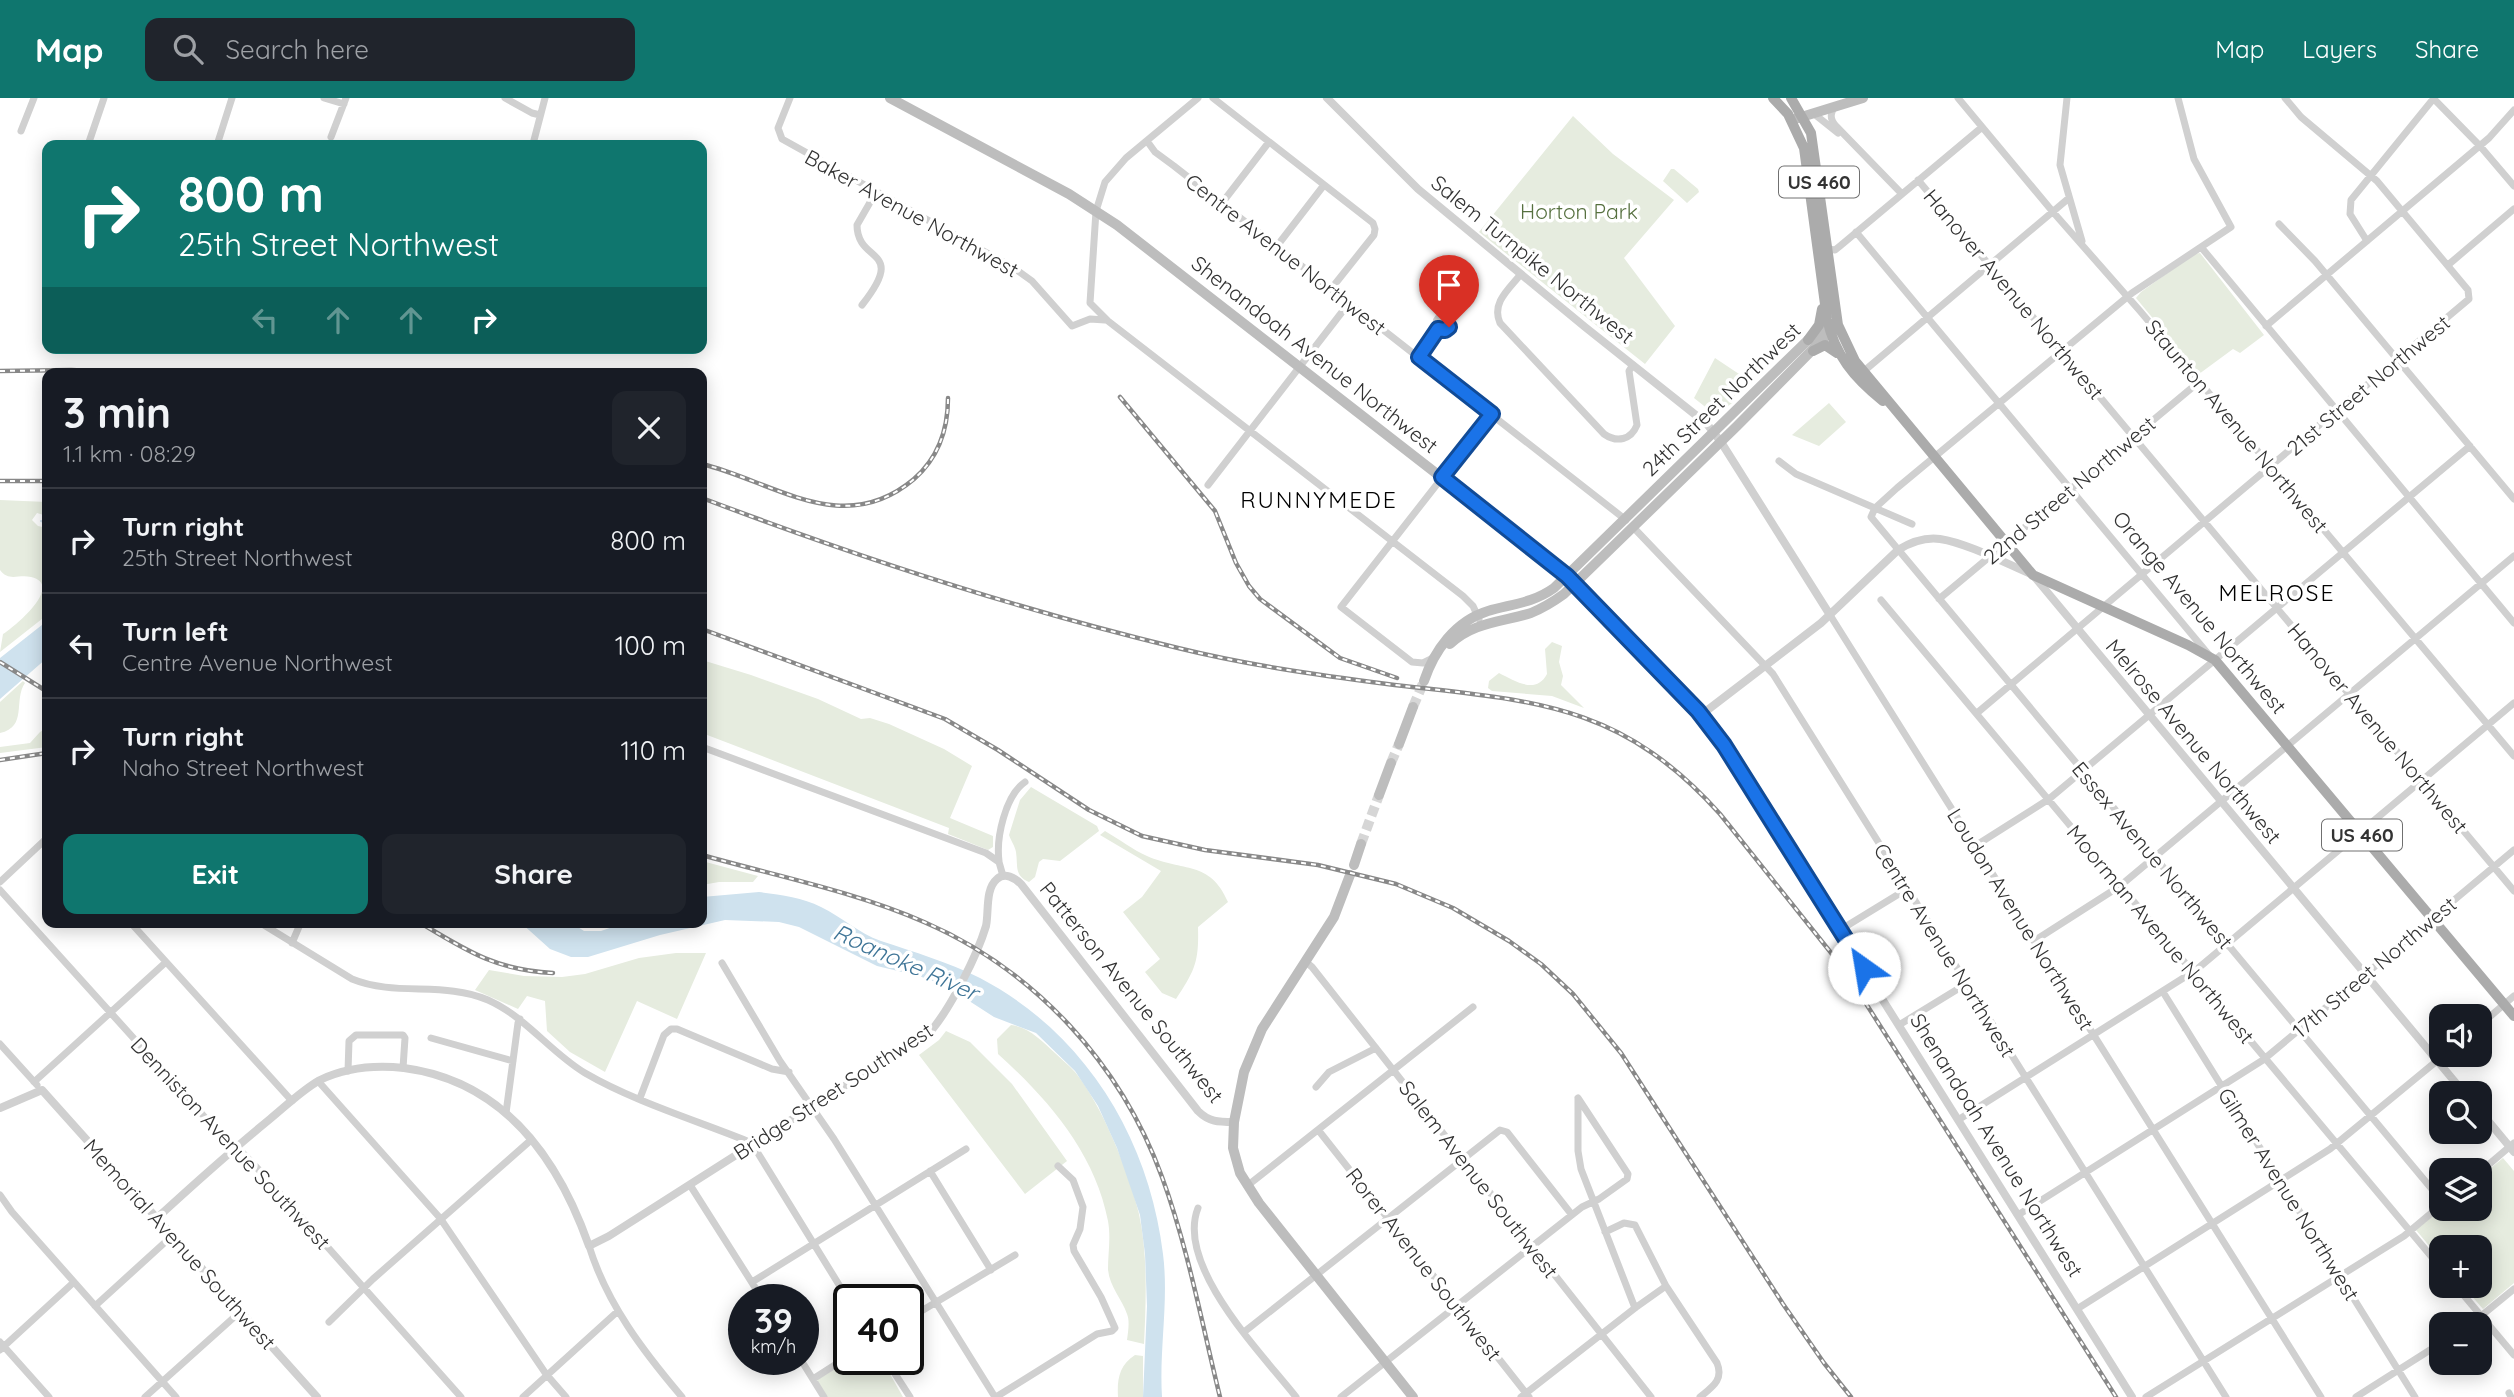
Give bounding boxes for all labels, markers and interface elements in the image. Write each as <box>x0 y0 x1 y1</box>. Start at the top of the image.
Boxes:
search box <box>145 18 635 81</box>
text: Map <box>35 29 103 70</box>
icon: search <box>169 30 207 68</box>
text: Search here <box>225 33 369 66</box>
text: Map <box>2215 34 2264 64</box>
text: Layers <box>2302 34 2377 64</box>
text: Share <box>2415 34 2479 64</box>
street label: Baker Avenue Northwest <box>801 143 1023 283</box>
text: 800 m <box>178 163 324 224</box>
road number: US 460 <box>1779 166 1859 198</box>
icon: right <box>63 168 154 259</box>
street label: Centre Avenue Northwest <box>1181 168 1391 340</box>
street label: Salem Turnpike Northwest <box>1426 169 1640 349</box>
street label: Hanover Avenue Northwest <box>1918 184 2110 404</box>
park label: Horton Park <box>1520 198 1638 224</box>
text: 25th Street Northwest <box>178 224 499 264</box>
street label: Shenandoah Avenue Northwest <box>1187 250 1443 458</box>
pin <box>1419 255 1479 327</box>
icon: arrive <box>1430 266 1468 304</box>
icon: left <box>246 301 284 339</box>
icon: ahead <box>319 301 357 339</box>
icon: ahead <box>392 301 430 339</box>
icon: right <box>465 301 503 339</box>
street label: 21st Street Northwest <box>2281 309 2455 461</box>
street label: Staunton Avenue Northwest <box>2140 314 2334 538</box>
street label: 24th Street Northwest <box>1636 317 1806 481</box>
text: 3 min <box>63 386 171 439</box>
button: close <box>612 391 686 465</box>
street label: 22nd Street Northwest <box>1978 410 2160 570</box>
text: 1.1 km · 08:29 <box>63 439 196 468</box>
district label: RUNNYMEDE <box>1240 485 1398 514</box>
street label: Orange Avenue Northwest <box>2108 505 2292 719</box>
text: Turn right <box>122 510 244 543</box>
icon: right <box>63 522 101 560</box>
text: 800 m <box>610 524 686 557</box>
text: 25th Street Northwest <box>122 543 353 572</box>
district label: MELROSE <box>2218 578 2336 607</box>
text: Turn left <box>122 615 229 648</box>
street label: Hanover Avenue Northwest <box>2282 618 2474 838</box>
icon: left <box>63 627 101 665</box>
text: 100 m <box>615 629 686 662</box>
street label: Melrose Avenue Northwest <box>2101 633 2287 849</box>
text: Centre Avenue Northwest <box>122 648 393 677</box>
text: Turn right <box>122 720 244 753</box>
icon: right <box>63 732 101 770</box>
text: 110 m <box>620 734 686 767</box>
text: Naho Street Northwest <box>122 753 364 782</box>
street label: Essex Avenue Northwest <box>2067 756 2239 954</box>
street label: Loudon Avenue Northwest <box>1942 803 2100 1035</box>
street label: Moorman Avenue Northwest <box>2062 819 2260 1049</box>
road number: US 460 <box>2322 820 2402 850</box>
button: Exit <box>63 834 368 914</box>
button: Share <box>382 834 686 914</box>
street label: Centre Avenue Northwest <box>1868 838 2022 1062</box>
street label: Patterson Avenue Southwest <box>1035 876 1229 1108</box>
street label: 17th Street Northwest <box>2287 891 2461 1043</box>
water label: Roanoke River <box>829 917 986 1008</box>
position arrow <box>1827 931 1901 1005</box>
map controls <box>2429 1004 2492 1375</box>
button: sound <box>2429 1004 2492 1067</box>
street label: Shenandoah Avenue Northwest <box>1905 1008 2089 1282</box>
street label: Bridge Street Southwest <box>728 1017 938 1165</box>
street label: Denniston Avenue Southwest <box>126 1031 336 1255</box>
street label: Salem Avenue Southwest <box>1394 1075 1564 1283</box>
button: search <box>2429 1081 2492 1144</box>
street label: Gilmer Avenue Northwest <box>2213 1083 2365 1305</box>
street label: Memorial Avenue Southwest <box>78 1133 282 1355</box>
button: layers <box>2429 1158 2492 1221</box>
street label: Rorer Avenue Southwest <box>1341 1162 1507 1366</box>
button: + <box>2429 1235 2492 1298</box>
speed limit sign: 40 <box>833 1284 924 1375</box>
text: 39 <box>754 1298 793 1342</box>
button: − <box>2429 1312 2492 1375</box>
text: km/h <box>751 1335 796 1358</box>

